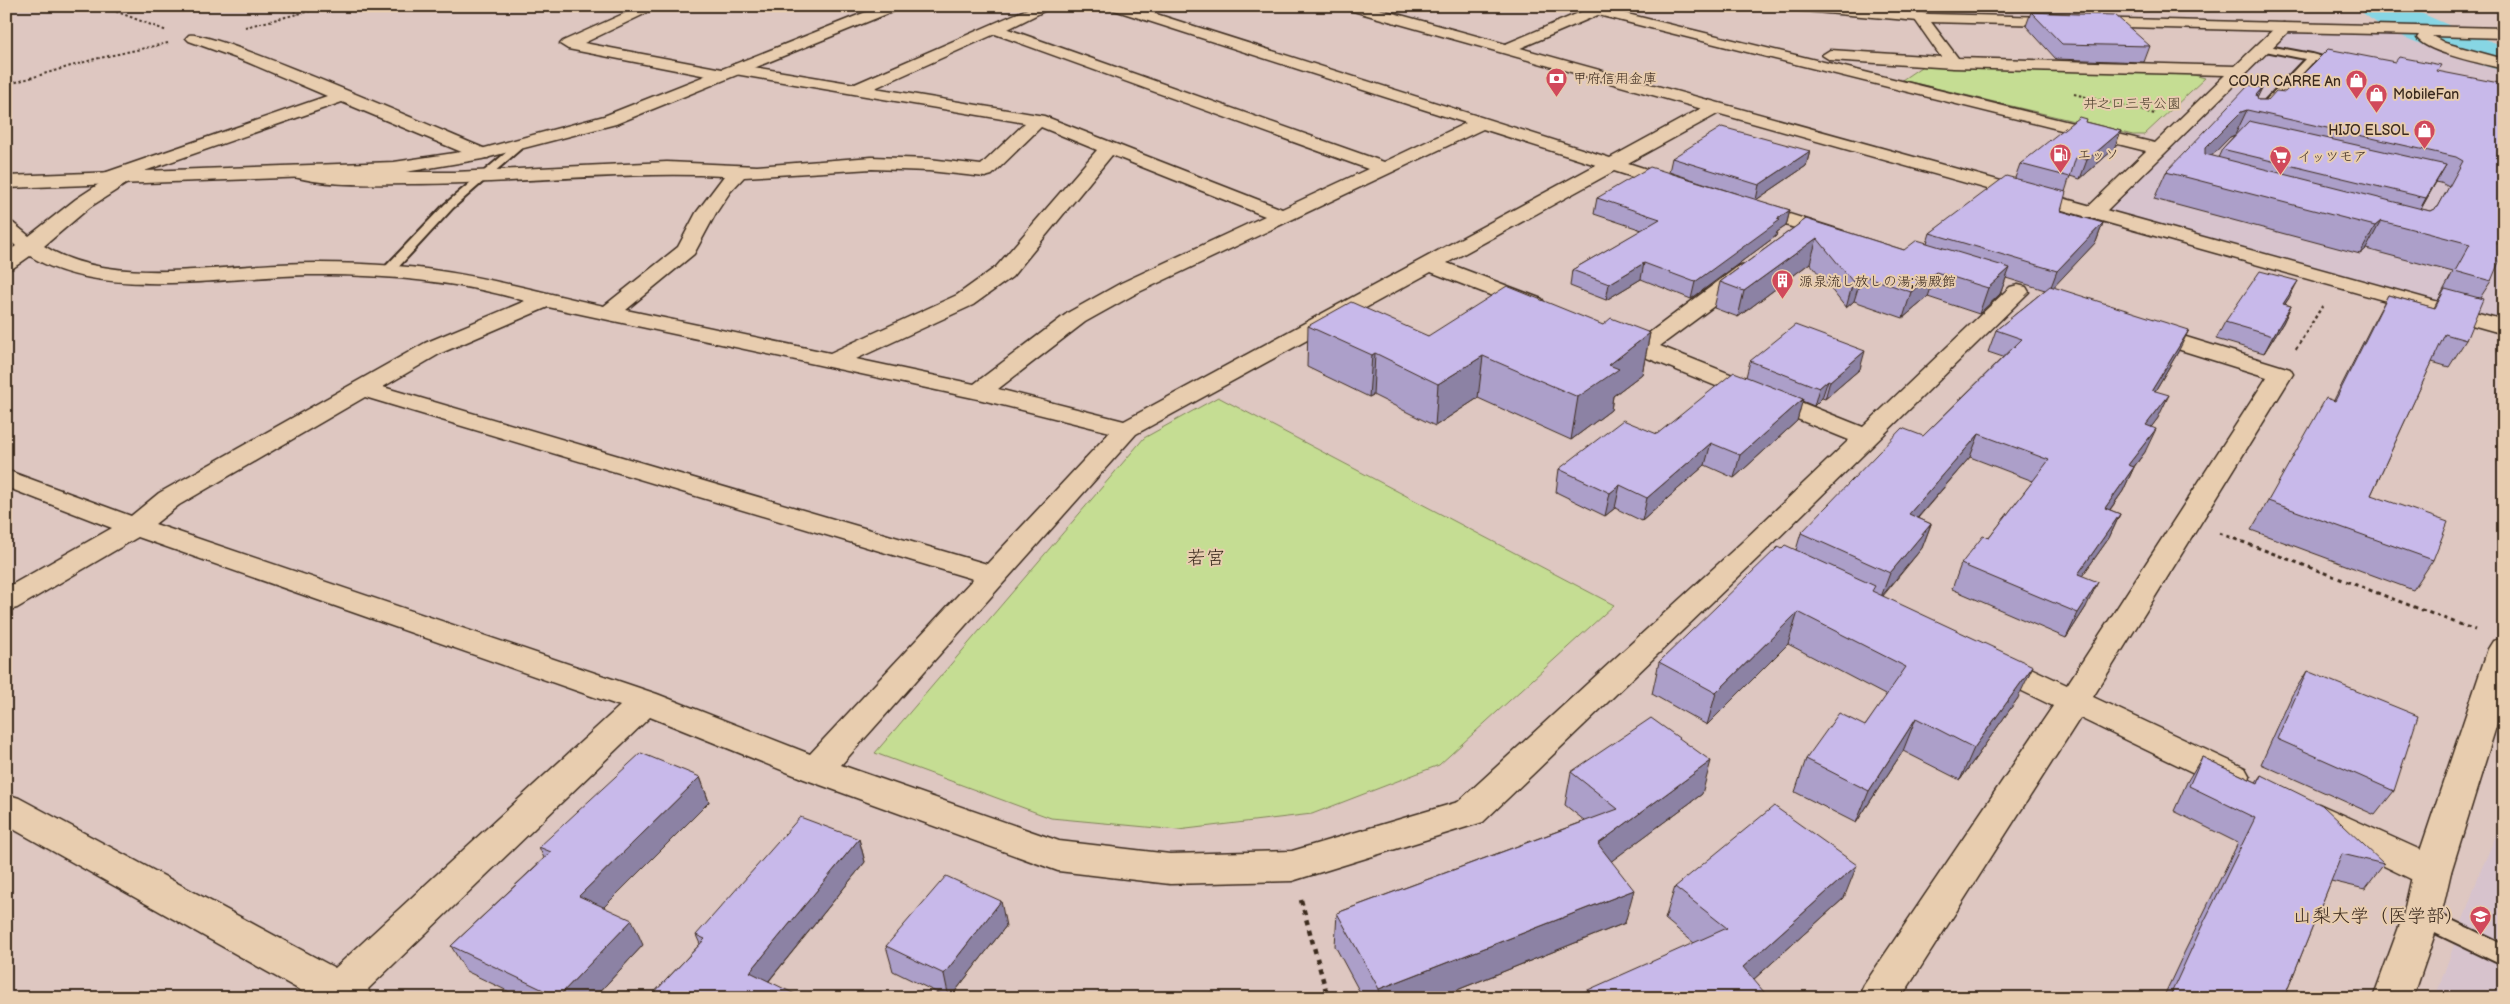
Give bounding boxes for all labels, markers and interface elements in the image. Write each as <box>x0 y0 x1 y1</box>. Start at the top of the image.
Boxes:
bank icon: 甲府信用金庫 <box>1545 66 1569 97</box>
shop icon: COUR CARRE An <box>2345 69 2369 100</box>
place label: 甲府信用金庫 <box>1573 70 1657 87</box>
place label: COUR CARRE An <box>2229 73 2341 90</box>
shop icon: MobileFan <box>2365 82 2389 113</box>
place label: MobileFan <box>2393 86 2459 103</box>
park label: 井之口三号公園 <box>2083 95 2181 112</box>
shop icon: HIJO ELSOL <box>2413 118 2437 149</box>
place label: HIJO ELSOL <box>2328 122 2409 139</box>
fuel station icon: エッソ <box>2049 142 2073 173</box>
supermarket icon: イッツモア <box>2269 144 2293 175</box>
place label: エッソ <box>2077 146 2119 163</box>
place label: イッツモア <box>2297 148 2367 165</box>
building icon: 源泉流し放しの湯;湯殿館 <box>1771 269 1795 300</box>
place label: 源泉流し放しの湯;湯殿館 <box>1799 273 1956 290</box>
district label: 若宮 <box>1187 547 1225 570</box>
school or university icon: 山梨大学（医学部） <box>2468 904 2492 935</box>
place label: 山梨大学（医学部） <box>2293 905 2464 928</box>

